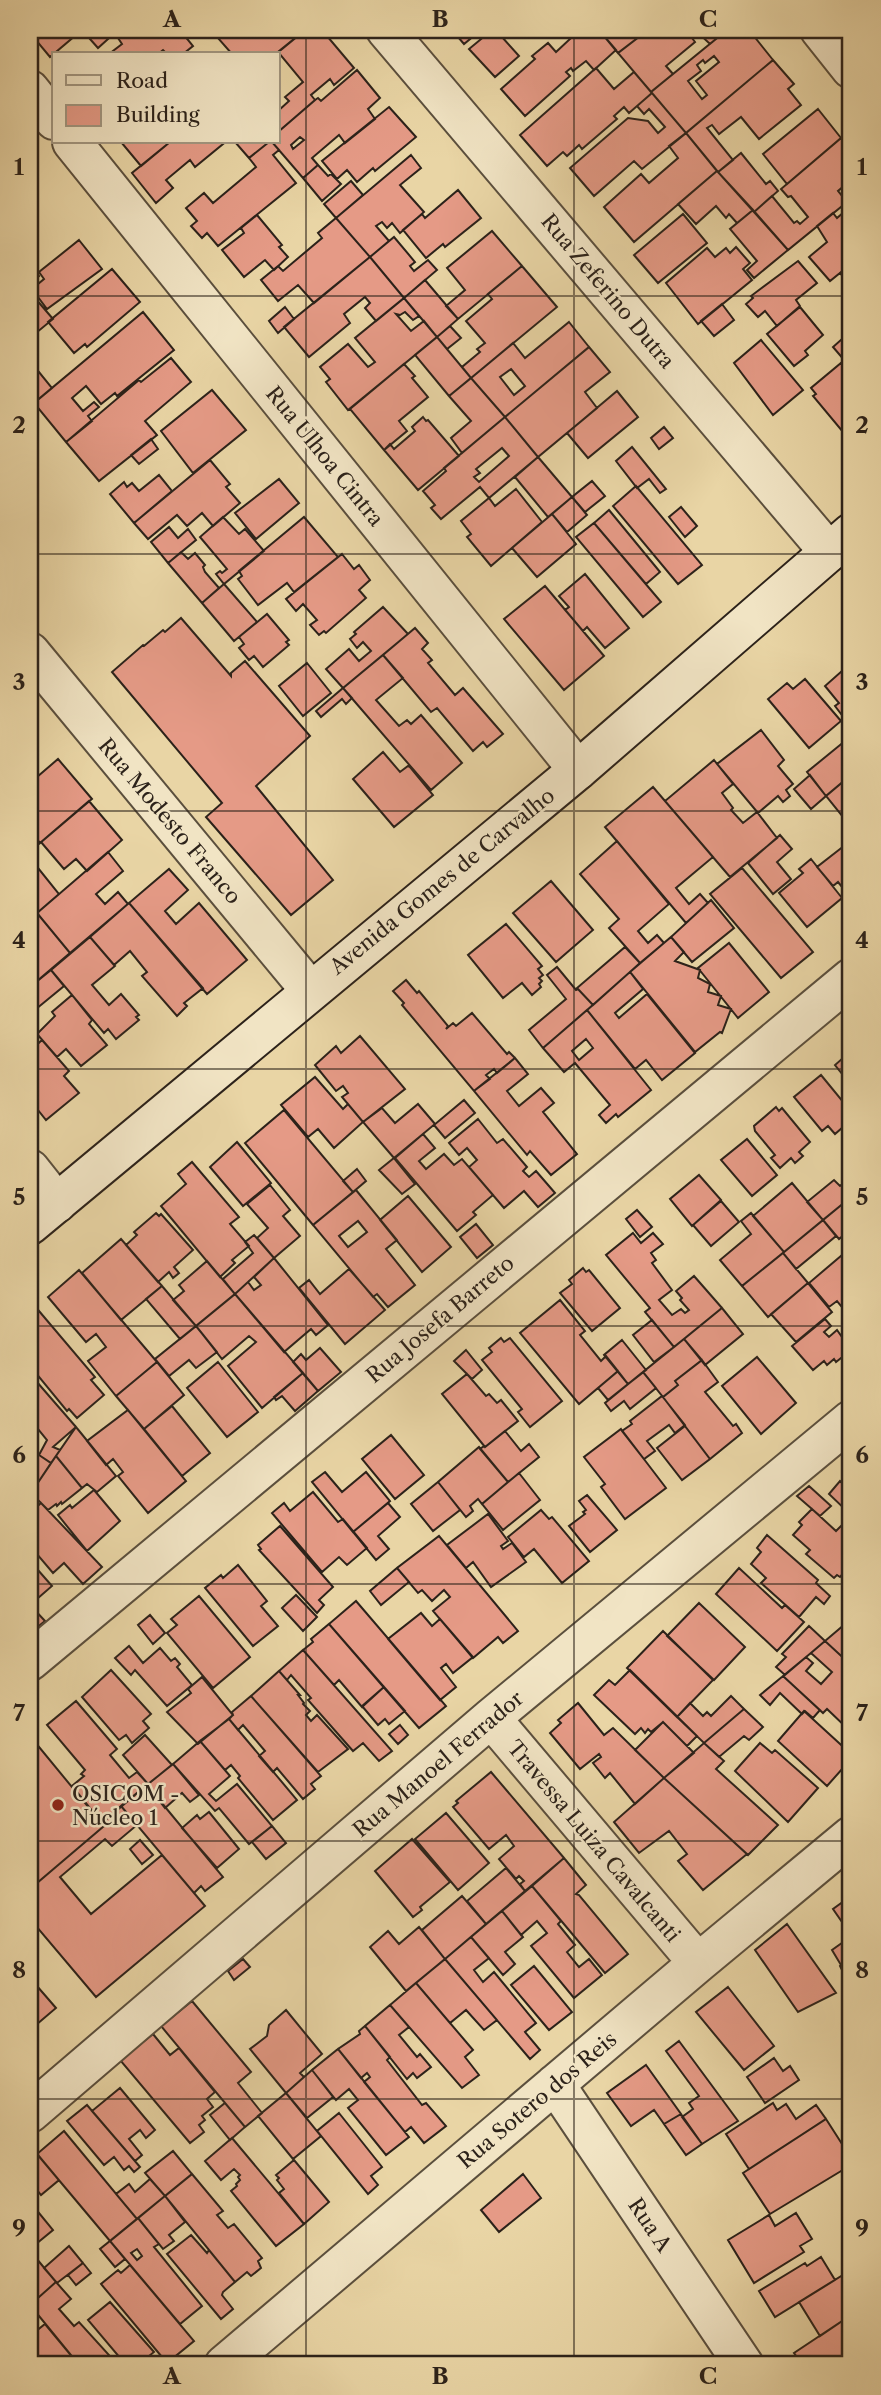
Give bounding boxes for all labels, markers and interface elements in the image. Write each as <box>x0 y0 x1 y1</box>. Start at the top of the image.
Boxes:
text: A <box>162 5 182 33</box>
text: B <box>431 5 449 33</box>
text: C <box>699 5 717 33</box>
legend <box>52 52 280 144</box>
text: Road <box>116 68 168 93</box>
text: Building <box>116 102 201 127</box>
text: 1 <box>14 153 25 181</box>
text: 1 <box>857 153 868 181</box>
street label: Rua Zeferino Dutra <box>536 209 680 374</box>
street label: Rua Ulhoa Cintra <box>261 381 390 532</box>
text: 2 <box>12 411 26 439</box>
text: 2 <box>855 411 869 439</box>
text: 3 <box>13 668 26 696</box>
text: 3 <box>856 668 869 696</box>
street label: Rua Modesto Franco <box>94 733 246 909</box>
street label: Avenida Gomes de Carvalho <box>324 783 559 980</box>
text: 4 <box>12 926 26 954</box>
text: 4 <box>855 926 869 954</box>
text: 5 <box>13 1183 25 1211</box>
text: 5 <box>856 1183 868 1211</box>
street label: Rua Josefa Barreto <box>361 1250 519 1388</box>
text: 6 <box>12 1441 26 1469</box>
text: 6 <box>855 1441 869 1469</box>
street label: Rua Manoel Ferrador <box>348 1686 528 1842</box>
text: 7 <box>13 1699 25 1727</box>
text: 7 <box>856 1699 868 1727</box>
street label: Travessa Luiza Cavalcanti <box>502 1735 686 1947</box>
place label: OSICOM - Núcleo 1 <box>72 1781 180 1830</box>
marker: OSICOM - Núcleo 1 <box>50 1797 66 1813</box>
text: 8 <box>12 1956 26 1984</box>
text: 8 <box>855 1956 869 1984</box>
street label: Rua Sotero dos Reis <box>453 2026 621 2174</box>
street label: Rua A <box>623 2193 677 2257</box>
text: 9 <box>12 2214 26 2242</box>
text: 9 <box>855 2214 869 2242</box>
text: A <box>162 2362 182 2390</box>
text: B <box>431 2362 449 2390</box>
text: C <box>699 2362 717 2390</box>

